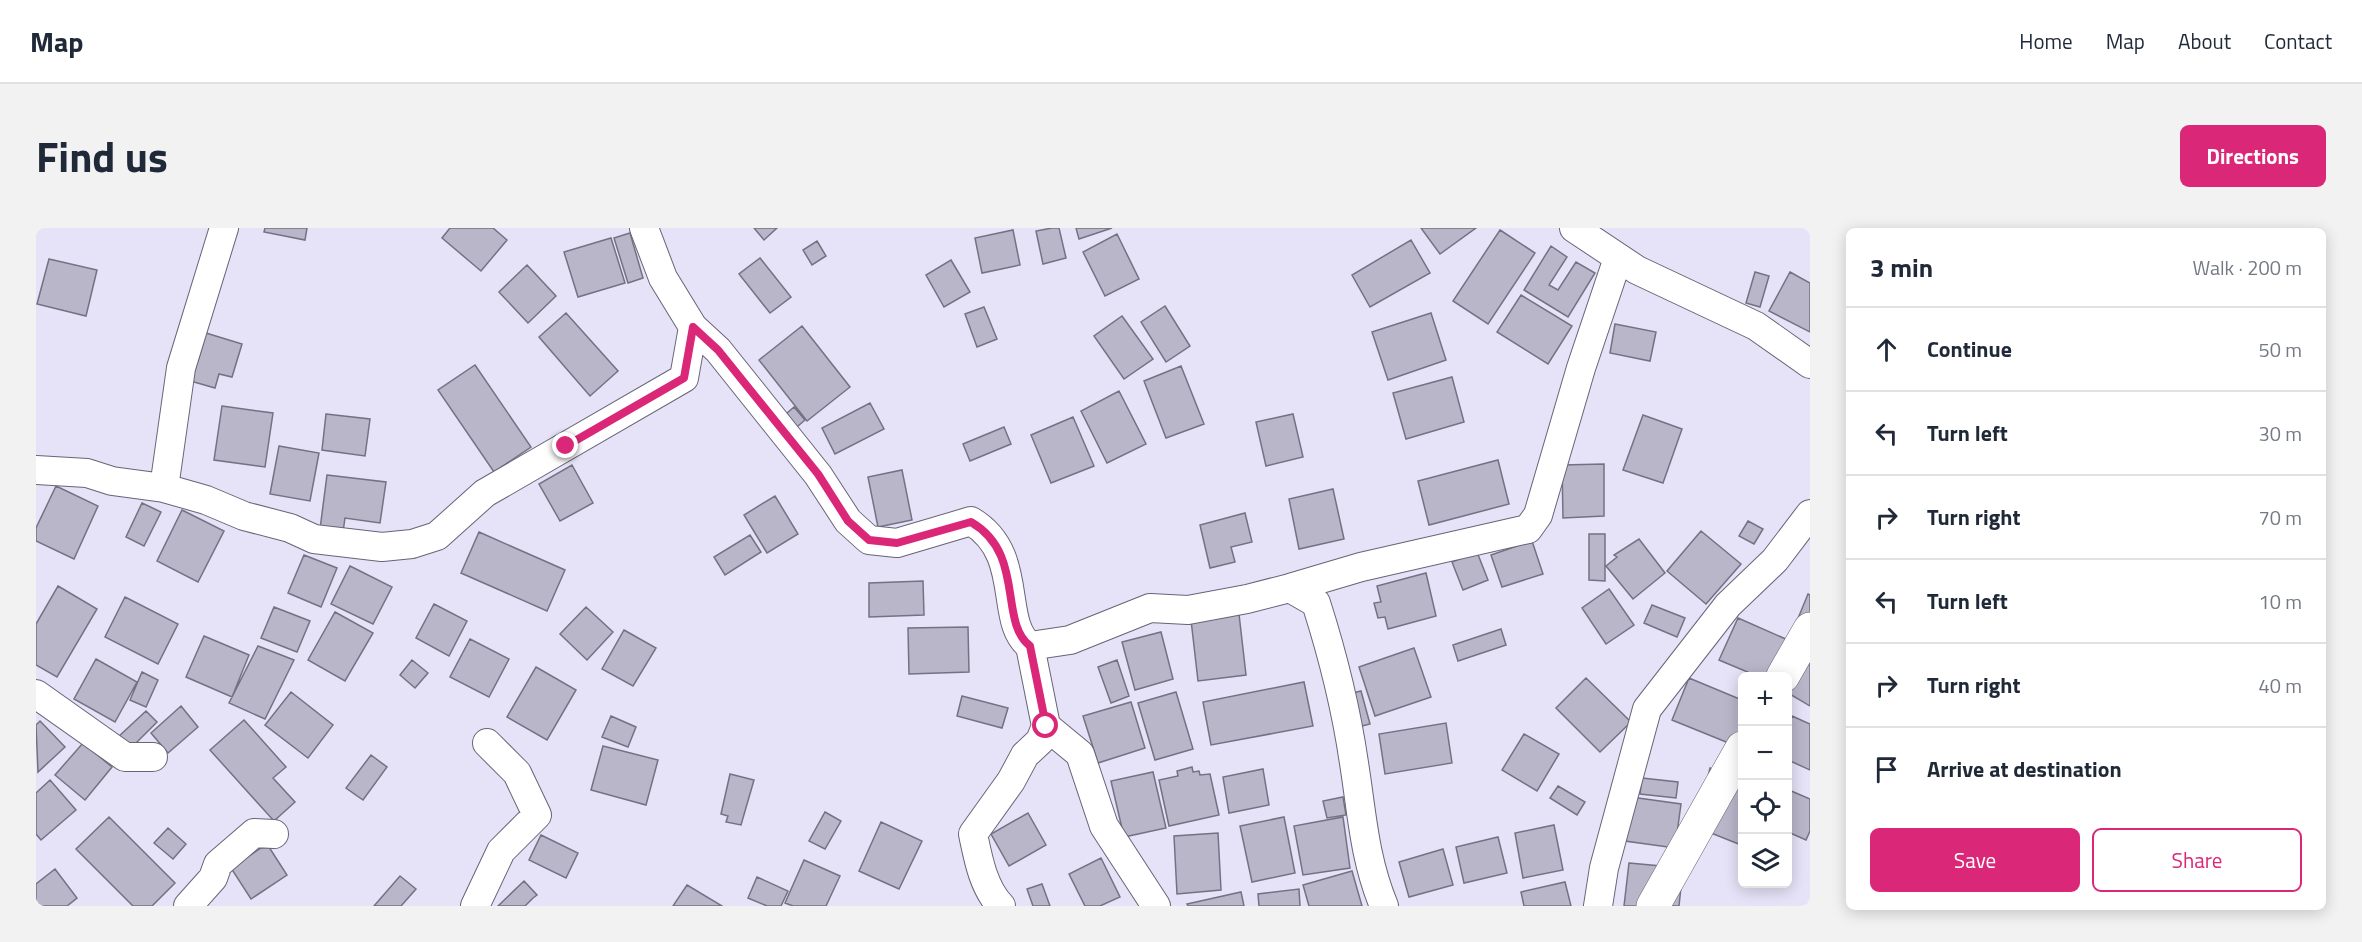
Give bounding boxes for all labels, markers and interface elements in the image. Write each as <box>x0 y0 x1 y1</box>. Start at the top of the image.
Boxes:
text: Map <box>30 20 84 63</box>
text: Home <box>2019 25 2073 57</box>
text: Map <box>2106 25 2145 57</box>
text: About <box>2178 25 2231 57</box>
text: Contact <box>2264 25 2332 57</box>
text: Find us <box>36 124 168 188</box>
button: Directions <box>2180 125 2326 187</box>
text: 3 min <box>1870 248 1933 287</box>
text: Walk · 200 m <box>2193 252 2302 283</box>
text: Continue <box>1927 332 2012 366</box>
icon: ahead <box>1870 333 1903 366</box>
text: 50 m <box>2258 334 2302 365</box>
text: Turn left <box>1927 416 2008 450</box>
icon: left <box>1870 417 1903 450</box>
text: 30 m <box>2258 418 2302 449</box>
route end <box>552 432 578 458</box>
text: Turn right <box>1927 500 2021 534</box>
icon: right <box>1870 501 1903 534</box>
text: 70 m <box>2258 502 2302 533</box>
text: Turn left <box>1927 584 2008 618</box>
icon: left <box>1870 585 1903 618</box>
text: 10 m <box>2258 586 2302 617</box>
text: Turn right <box>1927 668 2021 702</box>
icon: right <box>1870 669 1903 702</box>
text: 40 m <box>2258 670 2302 701</box>
map controls <box>1738 672 1792 888</box>
button: + <box>1738 672 1792 726</box>
route start <box>1032 712 1058 738</box>
button: − <box>1738 726 1792 780</box>
text: Arrive at destination <box>1927 752 2122 786</box>
icon: arrive <box>1870 753 1903 786</box>
button: locate <box>1738 780 1792 834</box>
button: Save <box>1870 828 2080 892</box>
button: Share <box>2092 828 2302 892</box>
button: layers <box>1738 834 1792 888</box>

